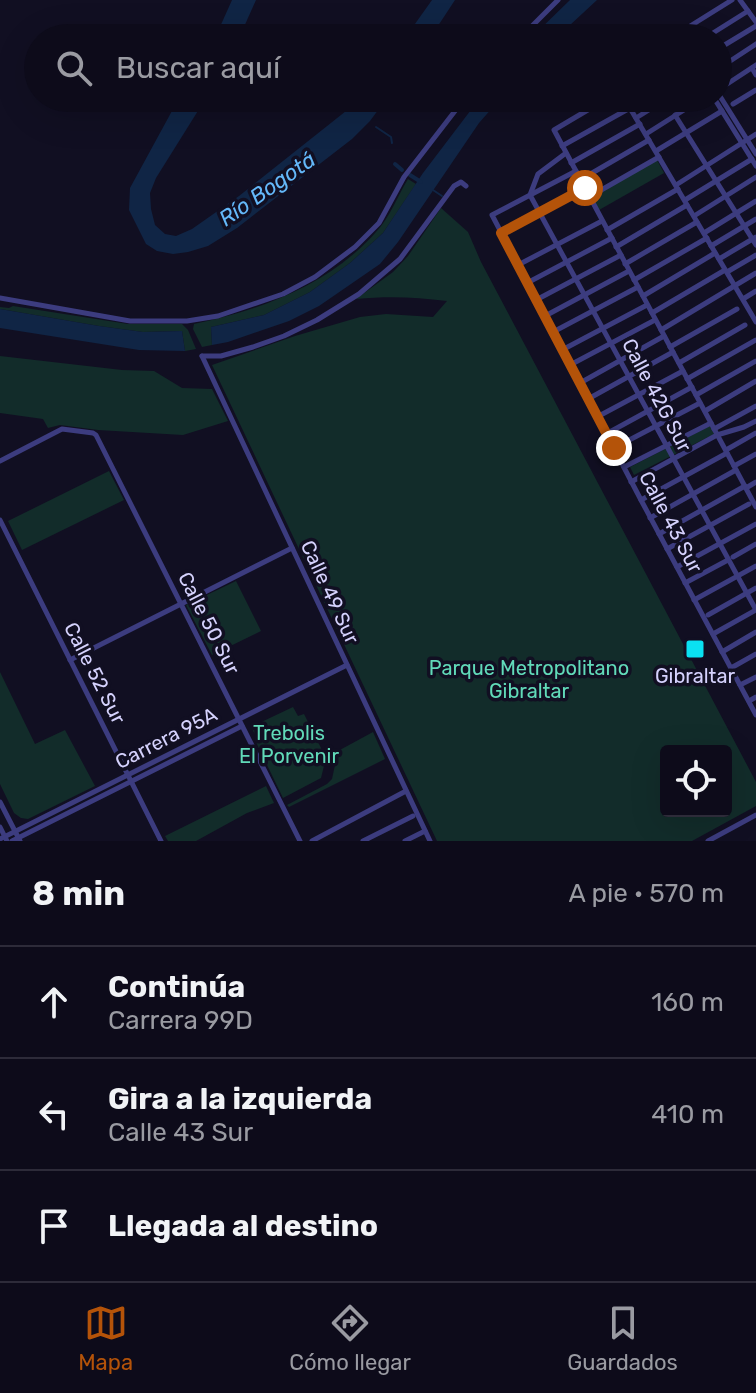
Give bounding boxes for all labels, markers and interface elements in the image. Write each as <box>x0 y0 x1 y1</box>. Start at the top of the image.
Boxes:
search box <box>24 24 732 112</box>
icon: search <box>52 46 96 90</box>
text: Buscar aquí <box>116 50 280 86</box>
water label: Río Bogotá <box>213 146 321 232</box>
route start <box>567 170 603 206</box>
street label: Calle 42G Sur <box>617 334 697 456</box>
route end <box>596 430 632 466</box>
street label: Calle 43 Sur <box>634 467 708 577</box>
street label: Calle 49 Sur <box>296 537 365 648</box>
street label: Calle 50 Sur <box>173 568 245 679</box>
street label: Calle 52 Sur <box>59 618 131 728</box>
marker: Gibraltar <box>684 638 706 660</box>
park label: Parque Metropolitano Gibraltar <box>429 656 629 703</box>
place label: Gibraltar <box>655 664 735 688</box>
street label: Carrera 95A <box>111 702 221 774</box>
park label: Trebolis El Porvenir <box>239 721 339 768</box>
map controls <box>660 745 732 817</box>
button: locate <box>660 745 732 817</box>
text: 8 min <box>32 873 125 914</box>
text: A pie · 570 m <box>568 878 724 909</box>
text: Continúa <box>108 969 245 1005</box>
icon: ahead <box>32 980 76 1024</box>
text: 160 m <box>651 987 724 1018</box>
text: Carrera 99D <box>108 1005 253 1036</box>
text: Gira a la izquierda <box>108 1081 372 1117</box>
icon: left <box>32 1092 76 1136</box>
text: 410 m <box>651 1099 724 1130</box>
text: Calle 43 Sur <box>108 1117 253 1148</box>
icon: arrive <box>32 1204 76 1248</box>
text: Llegada al destino <box>108 1208 378 1244</box>
tab: Mapa <box>78 1301 133 1376</box>
tab: Cómo llegar <box>289 1301 411 1376</box>
tab: Guardados <box>567 1301 678 1376</box>

